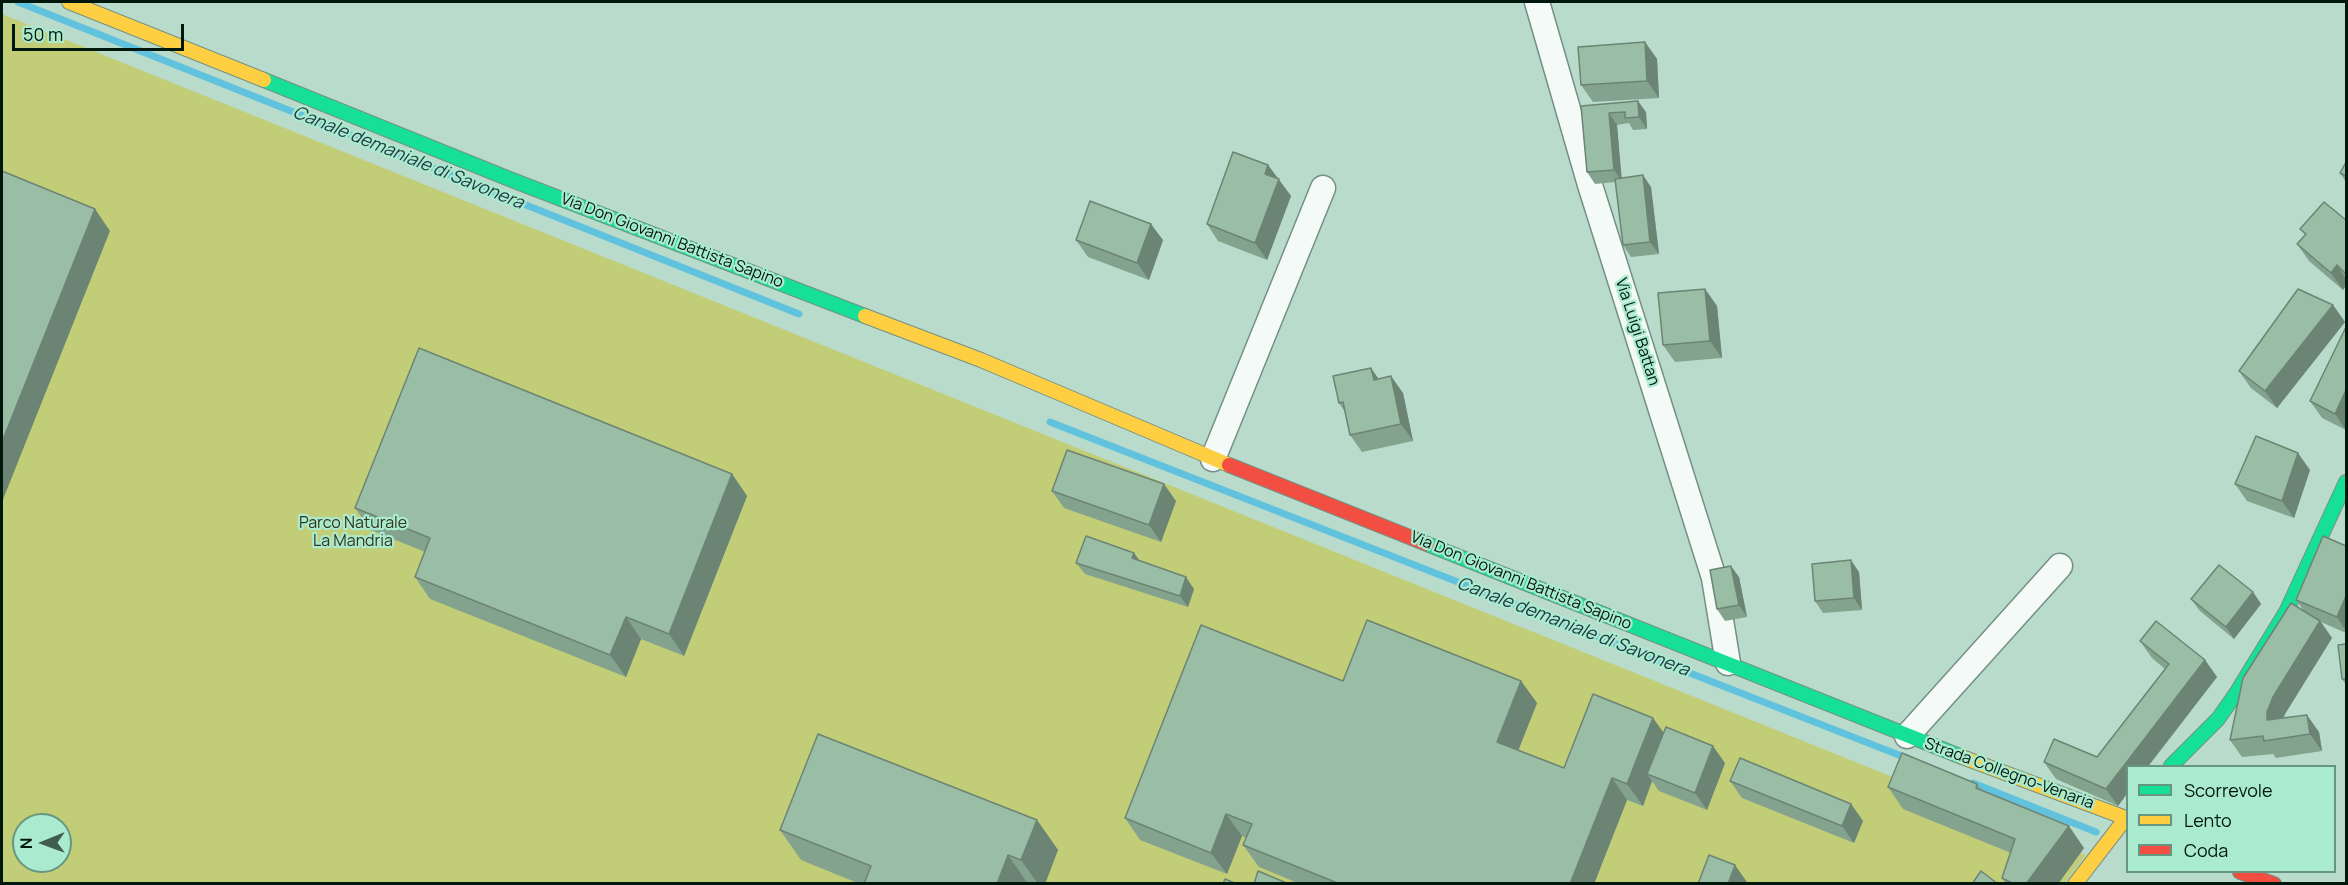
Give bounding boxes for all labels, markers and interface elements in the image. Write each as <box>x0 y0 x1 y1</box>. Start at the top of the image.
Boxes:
scale bar <box>15 12 188 50</box>
text: 50 m <box>23 22 63 46</box>
water label: Canale demaniale di Savonera <box>289 102 527 214</box>
street label: Via Don Giovanni Battista Sapino <box>558 190 786 292</box>
street label: Via Luigi Battan <box>1611 276 1663 388</box>
park label: Parco Naturale La Mandria <box>299 514 407 552</box>
street label: Via Don Giovanni Battista Sapino <box>1408 528 1634 634</box>
water label: Canale demaniale di Savonera <box>1454 573 1692 681</box>
street label: Strada Collegno-Venaria <box>1922 734 2096 814</box>
legend <box>2126 765 2336 873</box>
text: Scorrevole <box>2184 778 2273 802</box>
text: Lento <box>2184 808 2232 832</box>
north arrow <box>12 813 72 873</box>
text: N <box>15 837 37 849</box>
text: Coda <box>2184 838 2228 862</box>

